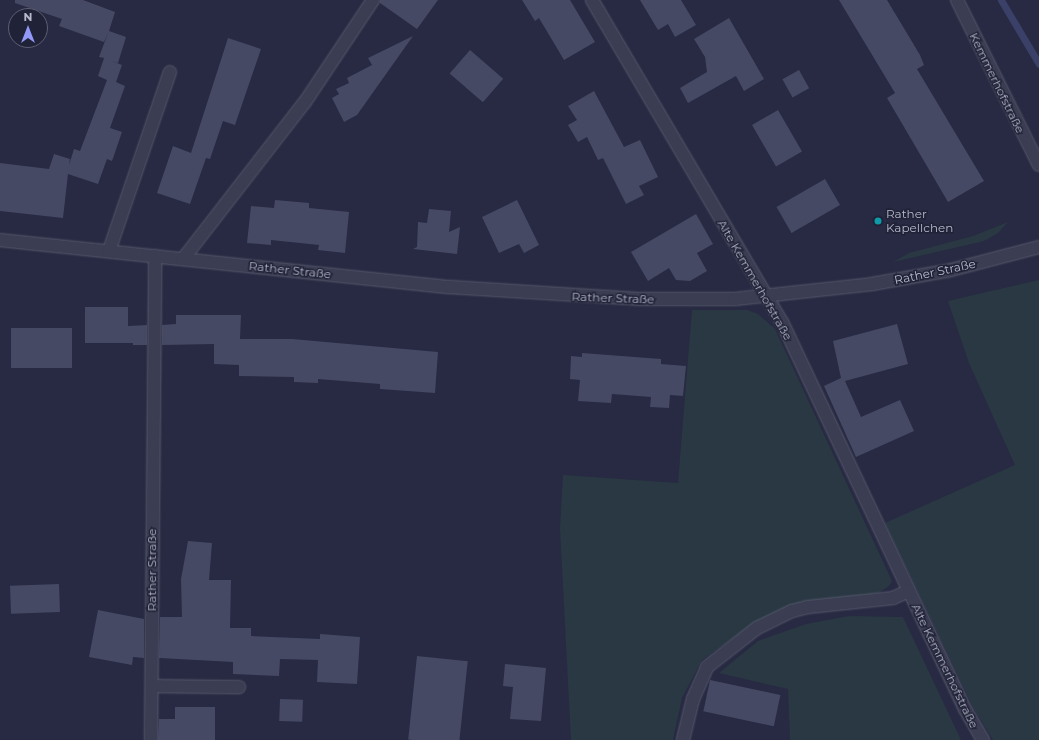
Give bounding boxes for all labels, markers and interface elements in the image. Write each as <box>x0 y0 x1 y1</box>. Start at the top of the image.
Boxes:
north arrow <box>8 8 48 48</box>
text: N <box>24 10 32 24</box>
street label: Kemmerhofstraße <box>966 30 1028 136</box>
place label: Rather Kapellchen <box>886 207 953 235</box>
marker: Rather Kapellchen <box>873 216 883 226</box>
street label: Alte Kemmerhofstraße <box>715 217 795 343</box>
street label: Rather Straße <box>893 256 977 288</box>
street label: Rather Straße <box>248 259 332 281</box>
street label: Rather Straße <box>571 289 655 307</box>
street label: Rather Straße <box>145 529 159 611</box>
street label: Alte Kemmerhofstraße <box>909 601 981 731</box>

